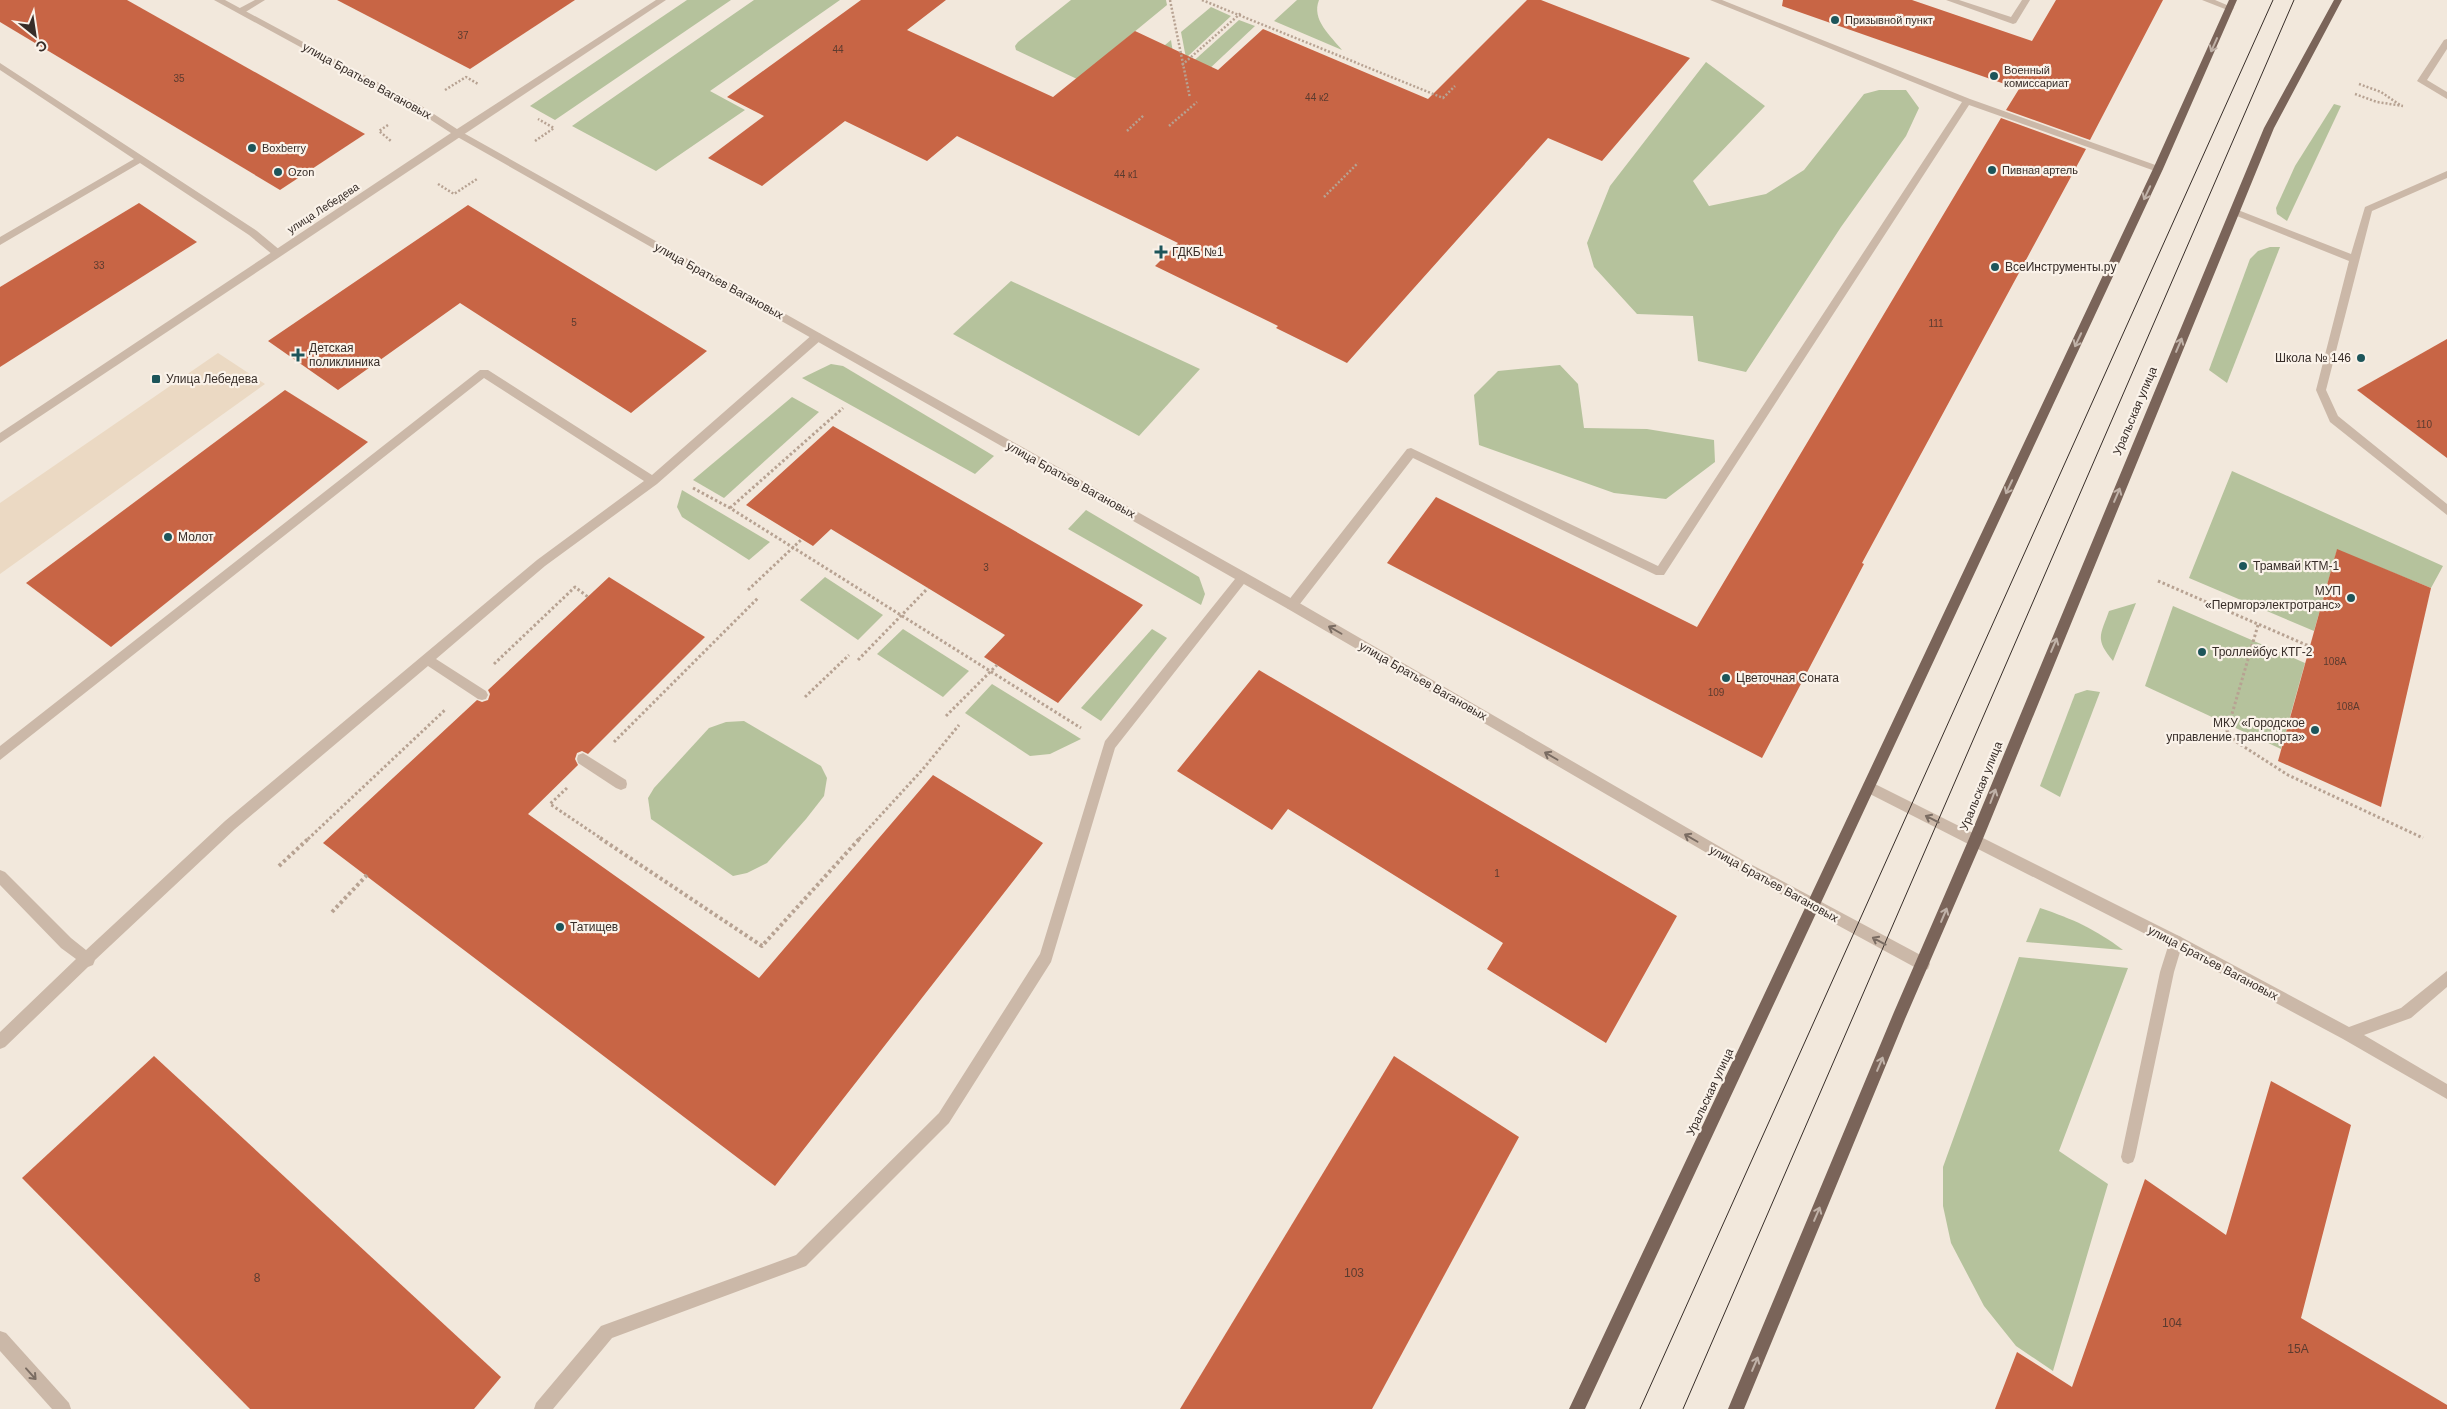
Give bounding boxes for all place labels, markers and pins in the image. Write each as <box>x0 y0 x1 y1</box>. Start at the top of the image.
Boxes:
marker: Призывной пункт <box>1829 14 1841 26</box>
place label: Призывной пункт <box>1845 14 1933 26</box>
place label: Военный комиссариат <box>2004 64 2069 89</box>
marker: Военный комиссариат <box>1988 70 2000 82</box>
marker: Boxberry <box>246 142 258 154</box>
place label: Boxberry <box>262 142 307 154</box>
marker: Пивная артель <box>1986 164 1998 176</box>
place label: Пивная артель <box>2002 164 2078 176</box>
marker: Ozon <box>272 166 284 178</box>
place label: Ozon <box>288 166 314 178</box>
marker: ГДКБ №1 <box>1154 245 1168 259</box>
place label: ГДКБ №1 <box>1172 245 1224 259</box>
place label: ВсеИнструменты.ру <box>2005 260 2116 274</box>
marker: ВсеИнструменты.ру <box>1989 261 2001 273</box>
place label: Детская поликлиника <box>309 341 381 369</box>
marker: Детская поликлиника <box>291 348 305 362</box>
place label: Школа № 146 <box>2275 351 2351 365</box>
marker: Школа № 146 <box>2355 352 2367 364</box>
place label: Улица Лебедева <box>166 372 258 386</box>
marker: Улица Лебедева <box>150 373 162 385</box>
place label: Молот <box>178 530 214 544</box>
marker: Молот <box>162 531 174 543</box>
place label: Трамвай КТМ-1 <box>2253 559 2340 573</box>
marker: Трамвай КТМ-1 <box>2237 560 2249 572</box>
place label: МУП «Пермгорэлектротранс» <box>2205 584 2341 612</box>
marker: МУП «Пермгорэлектротранс» <box>2345 592 2357 604</box>
place label: Троллейбус КТГ-2 <box>2212 645 2313 659</box>
marker: Троллейбус КТГ-2 <box>2196 646 2208 658</box>
place label: Цветочная Соната <box>1736 671 1839 685</box>
marker: Цветочная Соната <box>1720 672 1732 684</box>
place label: МКУ «Городское управление транспорта» <box>2166 716 2305 744</box>
marker: МКУ «Городское управление транспорта» <box>2309 724 2321 736</box>
place label: Татищев <box>570 920 618 934</box>
marker: Татищев <box>554 921 566 933</box>

